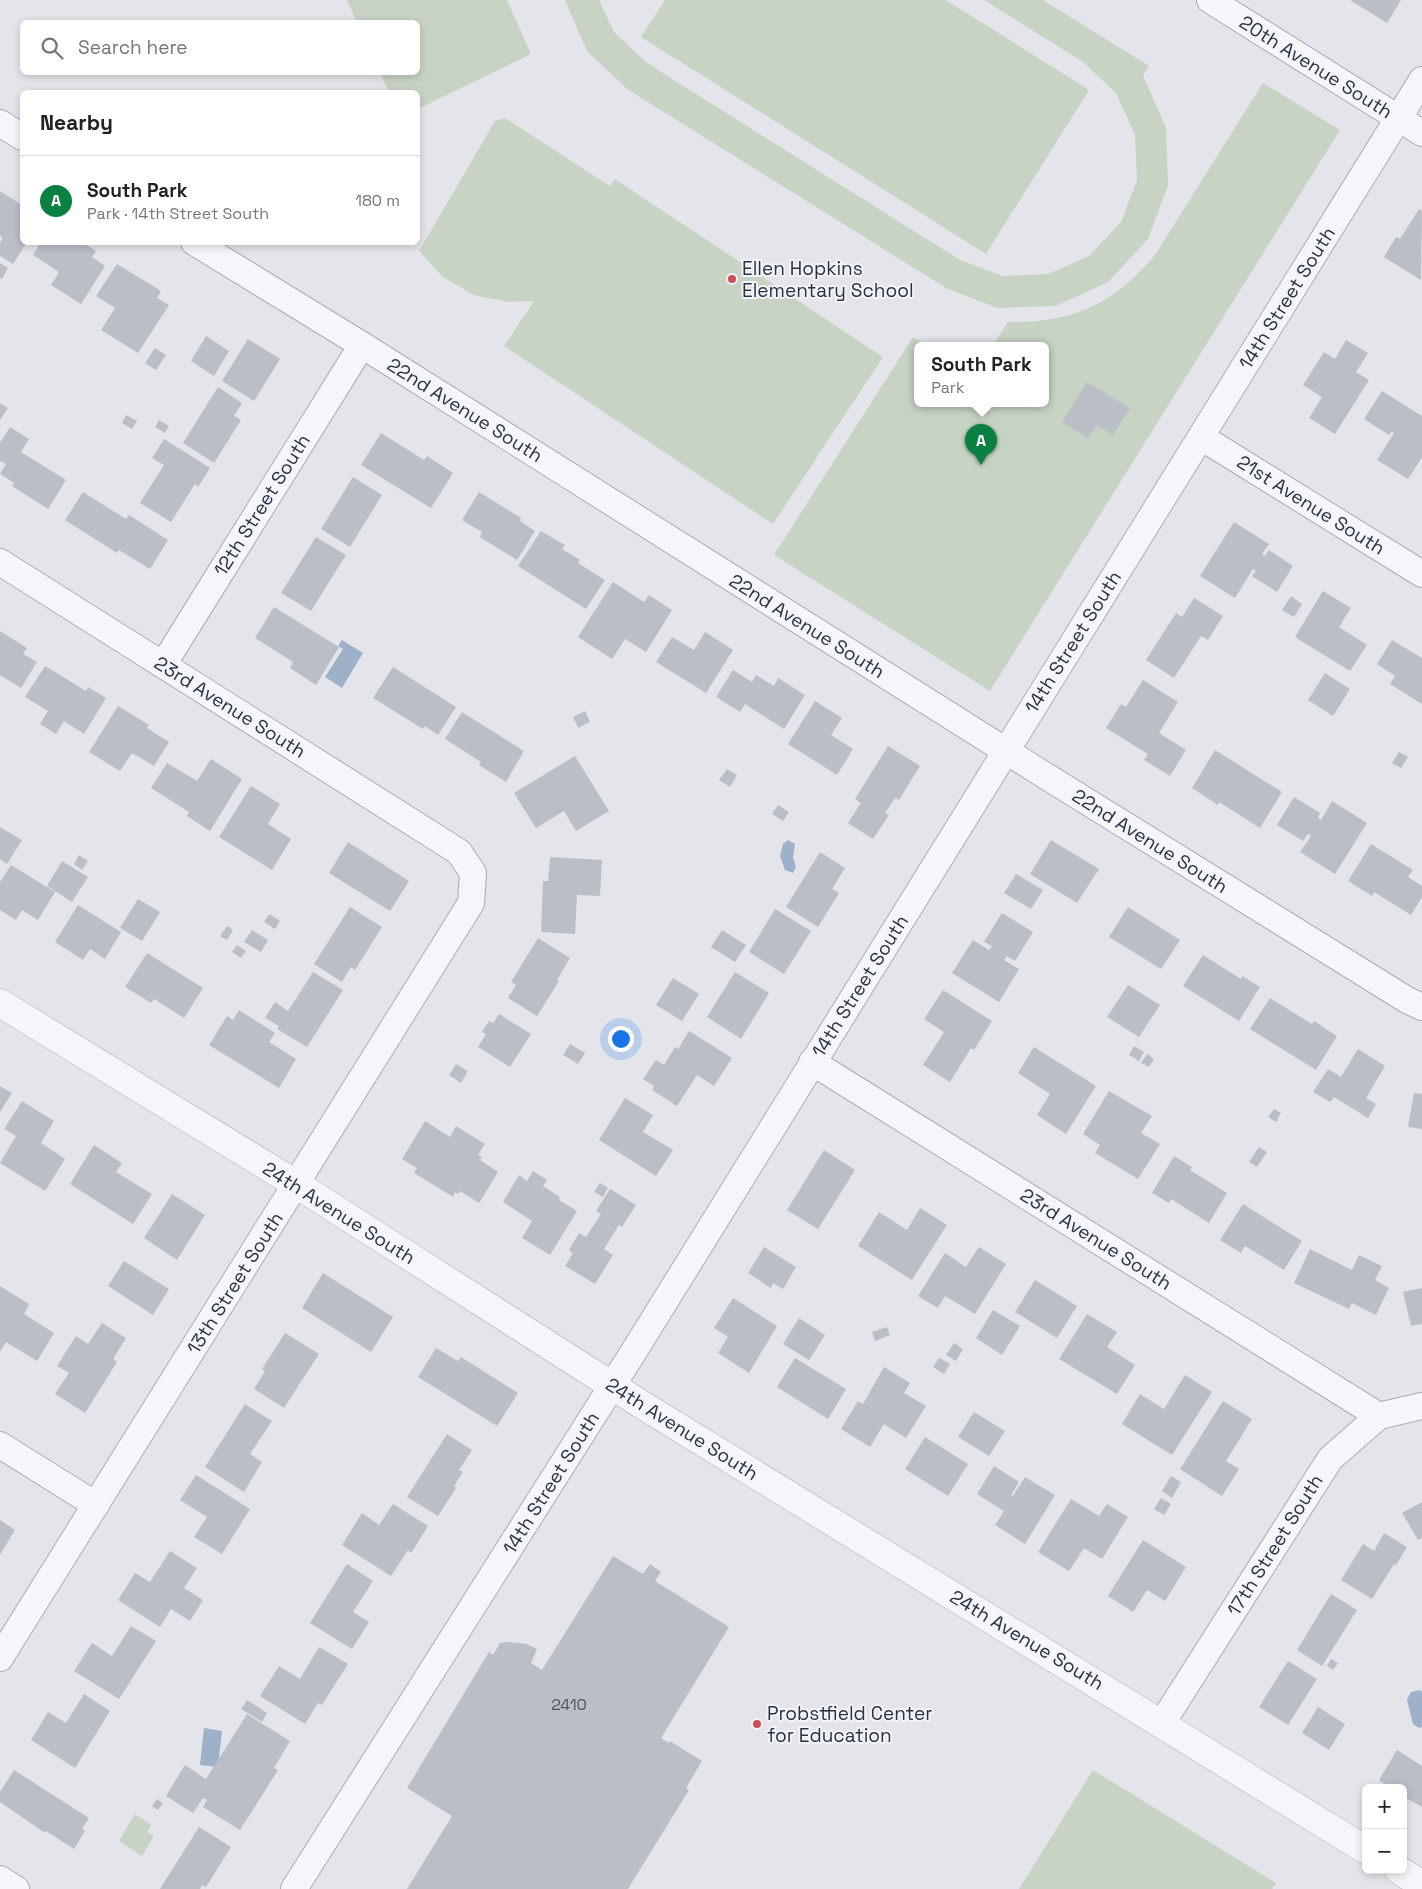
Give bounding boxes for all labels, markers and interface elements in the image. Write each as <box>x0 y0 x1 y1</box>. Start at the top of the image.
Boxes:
street label: 20th Avenue South <box>1235 10 1397 124</box>
search box <box>20 20 420 75</box>
icon: search <box>38 34 66 62</box>
text: Search here <box>78 35 188 60</box>
text: Nearby <box>40 109 113 136</box>
text: South Park <box>87 178 188 203</box>
text: A <box>51 190 61 211</box>
text: 180 m <box>355 190 400 211</box>
text: Park · 14th Street South <box>87 203 269 224</box>
street label: 14th Street South <box>1233 222 1341 374</box>
place label: Ellen Hopkins Elementary School <box>742 256 914 303</box>
marker: Ellen Hopkins Elementary School <box>726 273 738 285</box>
popup <box>914 342 1049 407</box>
street label: 22nd Avenue South <box>383 352 547 468</box>
text: South Park <box>931 352 1032 377</box>
text: Park <box>931 377 965 398</box>
pin: A <box>965 424 997 465</box>
street label: 12th Street South <box>208 429 316 581</box>
street label: 21st Avenue South <box>1232 449 1390 561</box>
street label: 14th Street South <box>1019 566 1127 718</box>
street label: 22nd Avenue South <box>725 568 889 684</box>
street label: 23rd Avenue South <box>150 650 310 764</box>
street label: 22nd Avenue South <box>1068 783 1232 899</box>
street label: 14th Street South <box>806 910 914 1062</box>
your location <box>608 1026 634 1052</box>
street label: 24th Avenue South <box>258 1156 420 1270</box>
street label: 23rd Avenue South <box>1016 1182 1176 1296</box>
street label: 13th Street South <box>181 1207 289 1359</box>
street label: 24th Avenue South <box>601 1372 763 1486</box>
street label: 14th Street South <box>497 1407 605 1559</box>
street label: 17th Street South <box>1221 1470 1329 1620</box>
street label: 24th Avenue South <box>945 1584 1109 1696</box>
house number: 2410 <box>551 1694 587 1715</box>
place label: Probstfield Center for Education <box>767 1701 932 1748</box>
marker: Probstfield Center for Education <box>751 1718 763 1730</box>
map controls <box>1362 1784 1407 1874</box>
button: + <box>1362 1784 1407 1829</box>
button: − <box>1362 1829 1407 1874</box>

